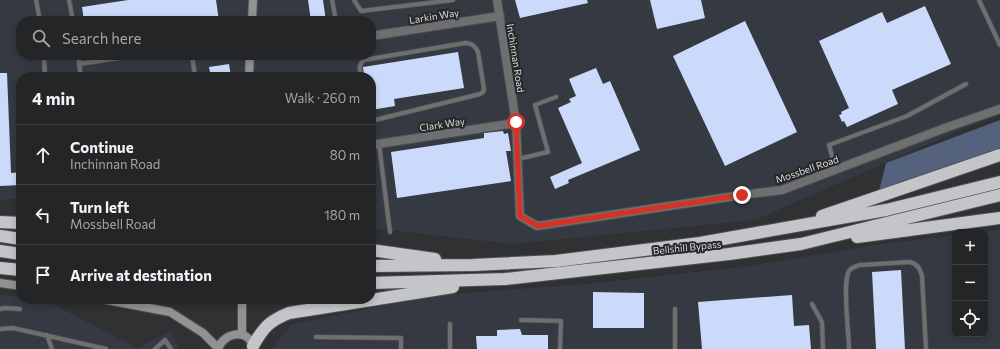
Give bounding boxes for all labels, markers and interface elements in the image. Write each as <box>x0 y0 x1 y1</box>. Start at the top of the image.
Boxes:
street label: Larkin Way <box>408 6 460 26</box>
search box <box>16 16 376 60</box>
street label: Inchinnan Road <box>505 23 527 93</box>
icon: search <box>30 27 52 49</box>
text: Search here <box>62 29 141 47</box>
text: 4 min <box>32 88 75 109</box>
text: Walk · 260 m <box>285 90 360 106</box>
route start <box>507 113 525 131</box>
street label: Clark Way <box>418 114 466 134</box>
text: Continue <box>70 138 134 156</box>
icon: ahead <box>32 144 54 166</box>
text: 80 m <box>330 147 360 163</box>
street label: Mossbell Road <box>774 153 840 185</box>
text: Inchinnan Road <box>70 156 160 172</box>
route end <box>733 186 751 204</box>
text: Turn left <box>70 198 129 216</box>
icon: left <box>32 204 54 226</box>
text: 180 m <box>324 207 360 223</box>
text: Mossbell Road <box>70 216 156 232</box>
map controls <box>952 229 988 337</box>
button: + <box>952 229 988 265</box>
street label: Bellshill Bypass <box>652 237 722 257</box>
icon: arrive <box>32 264 54 286</box>
button: − <box>952 265 988 301</box>
text: Arrive at destination <box>70 266 212 284</box>
button: locate <box>952 301 988 337</box>

